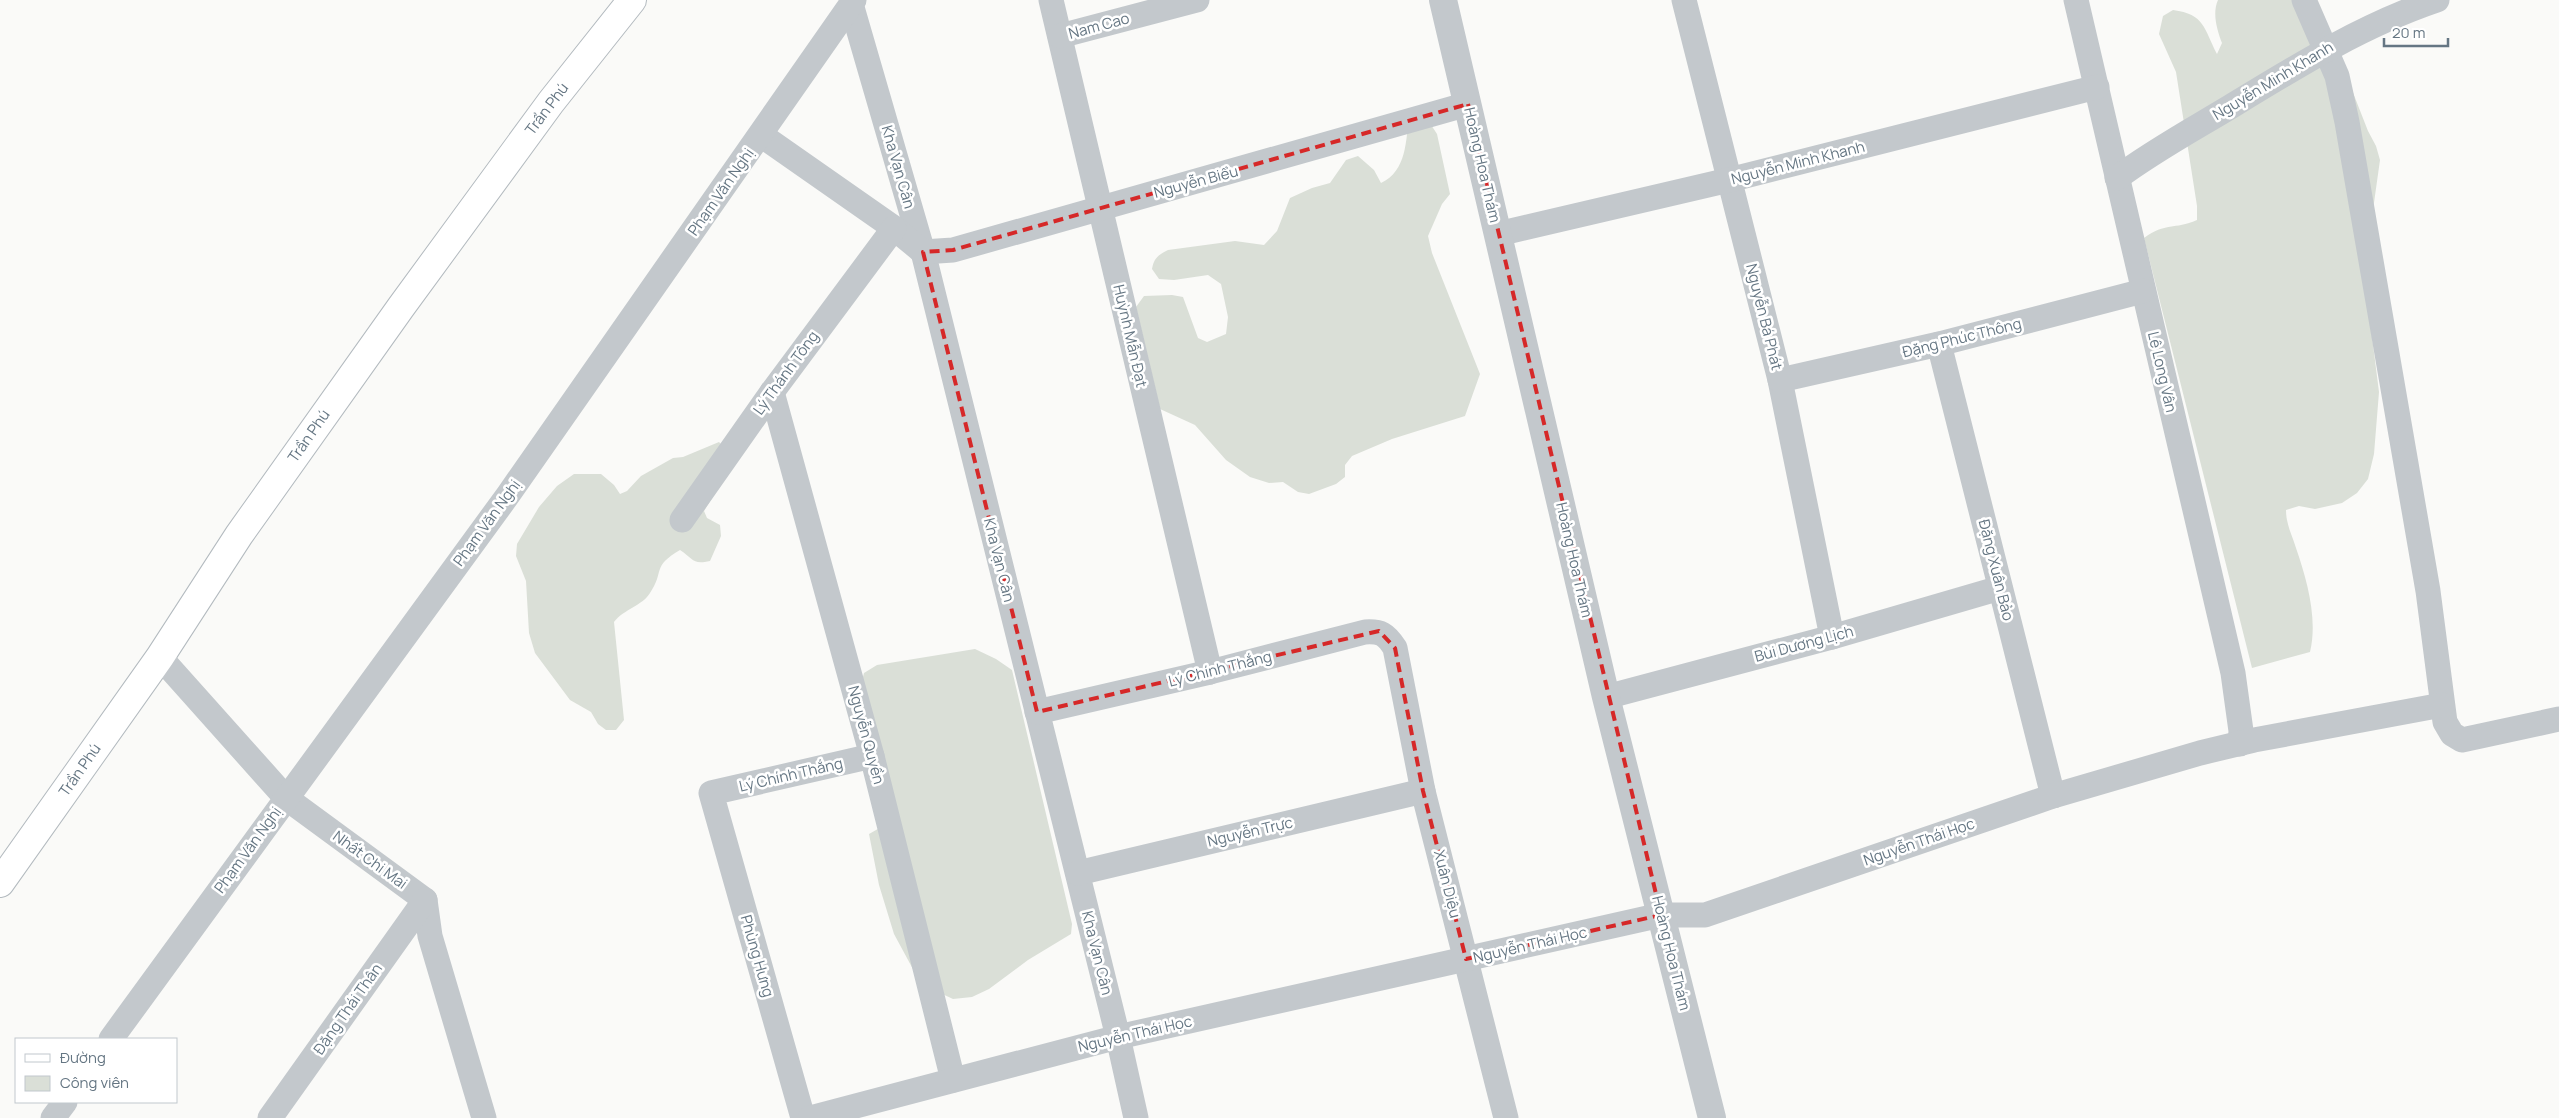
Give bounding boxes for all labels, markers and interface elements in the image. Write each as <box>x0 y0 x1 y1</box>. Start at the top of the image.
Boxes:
street label: Nam Cao <box>1066 7 1132 44</box>
scale bar <box>2384 15 2448 47</box>
text: 20 m <box>2392 22 2425 43</box>
street label: Nguyễn Minh Khanh <box>2209 36 2337 125</box>
street label: Trần Phú <box>520 78 573 139</box>
street label: Hoàng Hoa Thám <box>1459 105 1506 225</box>
street label: Kha Vạn Cân <box>877 123 920 211</box>
street label: Nguyễn Minh Khanh <box>1729 136 1867 189</box>
street label: Phạm Văn Nghị <box>683 144 759 240</box>
street label: Nguyễn Biểu <box>1151 160 1240 203</box>
street label: Nguyễn Bá Phát <box>1741 261 1788 372</box>
street label: Huỳnh Mẫn Đạt <box>1108 282 1153 389</box>
street label: Đặng Phúc Thông <box>1900 313 2024 362</box>
street label: Lý Thánh Tông <box>748 326 823 419</box>
street label: Lê Long Vân <box>2143 329 2182 414</box>
street label: Trần Phú <box>283 405 335 466</box>
street label: Phạm Văn Nghị <box>448 475 525 570</box>
street label: Hoàng Hoa Thám <box>1551 500 1598 620</box>
street label: Kha Vạn Cân <box>979 516 1020 604</box>
street label: Đặng Xuân Bảo <box>1974 517 2019 623</box>
street label: Bùi Dương Lịch <box>1752 620 1856 667</box>
street label: Lý Chính Thắng <box>1166 646 1274 691</box>
street label: Nguyễn Quyền <box>843 683 890 786</box>
street label: Trần Phú <box>54 739 106 800</box>
street label: Lý Chính Thắng <box>737 752 845 797</box>
street label: Phạm Văn Nghị <box>209 802 286 897</box>
street label: Nguyễn Trực <box>1205 812 1295 852</box>
street label: Nguyễn Thái Học <box>1860 813 1977 870</box>
street label: Nhất Chi Mai <box>329 826 412 894</box>
street label: Xuân Diệu <box>1429 848 1466 920</box>
street label: Hoàng Hoa Thám <box>1647 893 1696 1012</box>
street label: Kha Vạn Cân <box>1077 909 1118 997</box>
street label: Phùng Hưng <box>736 912 779 999</box>
street label: Nguyễn Thái Học <box>1471 921 1589 968</box>
street label: Đặng Thái Thân <box>308 959 387 1059</box>
street label: Nguyễn Thái Học <box>1076 1010 1194 1057</box>
legend <box>15 1038 178 1103</box>
text: Đường <box>60 1047 106 1068</box>
text: Công viên <box>60 1072 129 1093</box>

